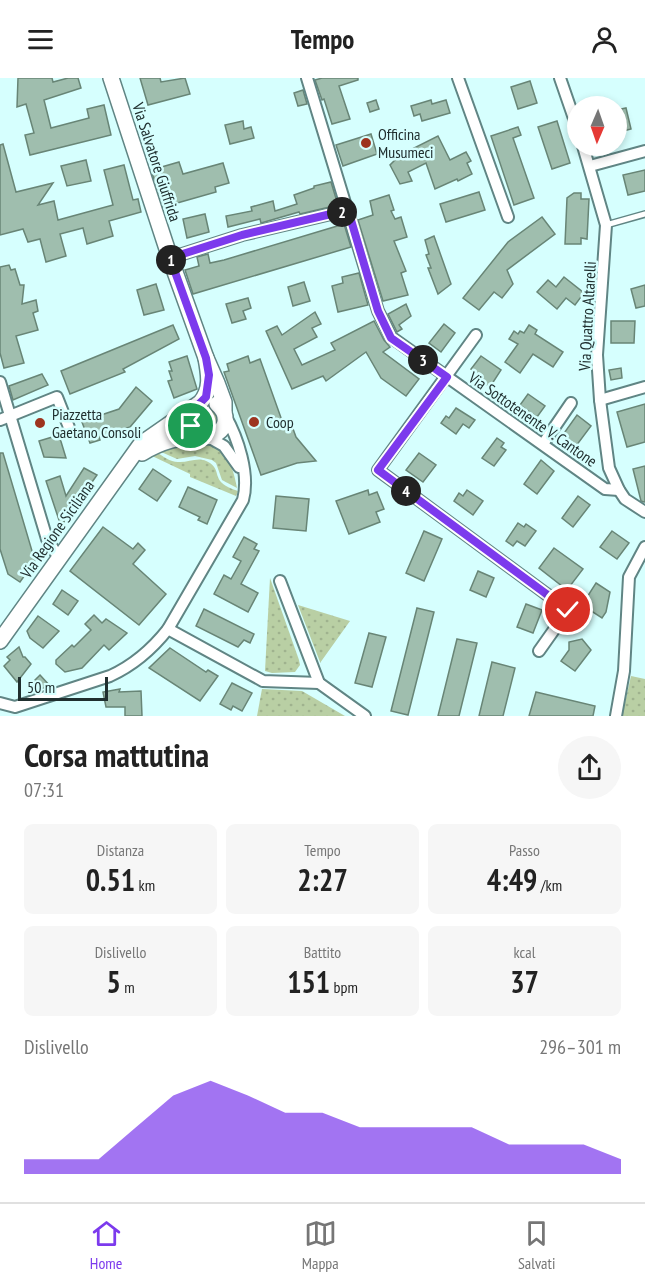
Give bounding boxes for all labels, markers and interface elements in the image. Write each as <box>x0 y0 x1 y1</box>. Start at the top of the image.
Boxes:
text: Tempo <box>291 22 354 56</box>
icon: menu <box>24 23 57 56</box>
icon: person <box>588 23 621 56</box>
north arrow <box>567 96 627 156</box>
map controls <box>567 96 627 156</box>
street label: Via Salvatore Giuffrida <box>128 99 186 224</box>
place label: Officina Musumeci <box>378 124 434 162</box>
marker: Officina Musumeci <box>359 136 373 150</box>
pin: 2 <box>327 197 357 227</box>
text: 2 <box>338 202 346 222</box>
pin: 1 <box>156 245 186 275</box>
text: 1 <box>167 250 175 270</box>
street label: Via Quattro Altarelli <box>574 261 600 372</box>
pin: 3 <box>408 345 438 375</box>
text: 3 <box>419 350 427 370</box>
street label: Via Sottotenente V. Cantone <box>464 367 601 471</box>
pin <box>165 400 216 451</box>
place label: Piazzetta Gaetano Consoli <box>52 404 141 442</box>
icon: arrive <box>174 409 207 442</box>
place label: Coop <box>266 412 294 432</box>
marker: Coop <box>247 415 261 429</box>
marker: Piazzetta Gaetano Consoli <box>33 416 47 430</box>
street label: Via Regione Siciliana <box>15 476 98 583</box>
pin: 4 <box>391 476 421 506</box>
text: 4 <box>402 481 410 501</box>
pin <box>542 584 593 635</box>
icon: check <box>551 593 584 626</box>
scale bar <box>18 674 108 702</box>
text: 50 m <box>27 677 55 697</box>
text: Corsa mattutina <box>24 733 209 776</box>
button: share <box>558 736 621 799</box>
text: 07:31 <box>24 777 64 803</box>
text: Distanza <box>97 840 144 860</box>
text: Tempo <box>304 840 341 860</box>
text: Passo <box>509 840 540 860</box>
text: 0.51 <box>86 860 135 899</box>
text: 2:27 <box>297 860 348 899</box>
text: 4:49 <box>487 860 537 899</box>
text: km <box>135 875 155 895</box>
text: /km <box>537 875 562 895</box>
text: Dislivello <box>95 942 146 962</box>
text: Battito <box>304 942 341 962</box>
text: kcal <box>514 942 535 962</box>
text: 5 <box>106 962 121 1001</box>
text: 151 <box>287 962 330 1001</box>
text: 37 <box>510 962 539 1001</box>
text: m <box>121 977 135 997</box>
text: bpm <box>330 977 358 997</box>
text: Dislivello <box>24 1034 89 1060</box>
text: 296–301 m <box>539 1034 621 1060</box>
tab: Home <box>90 1217 123 1273</box>
tab: Mappa <box>302 1217 339 1273</box>
tab: Salvati <box>518 1217 555 1273</box>

